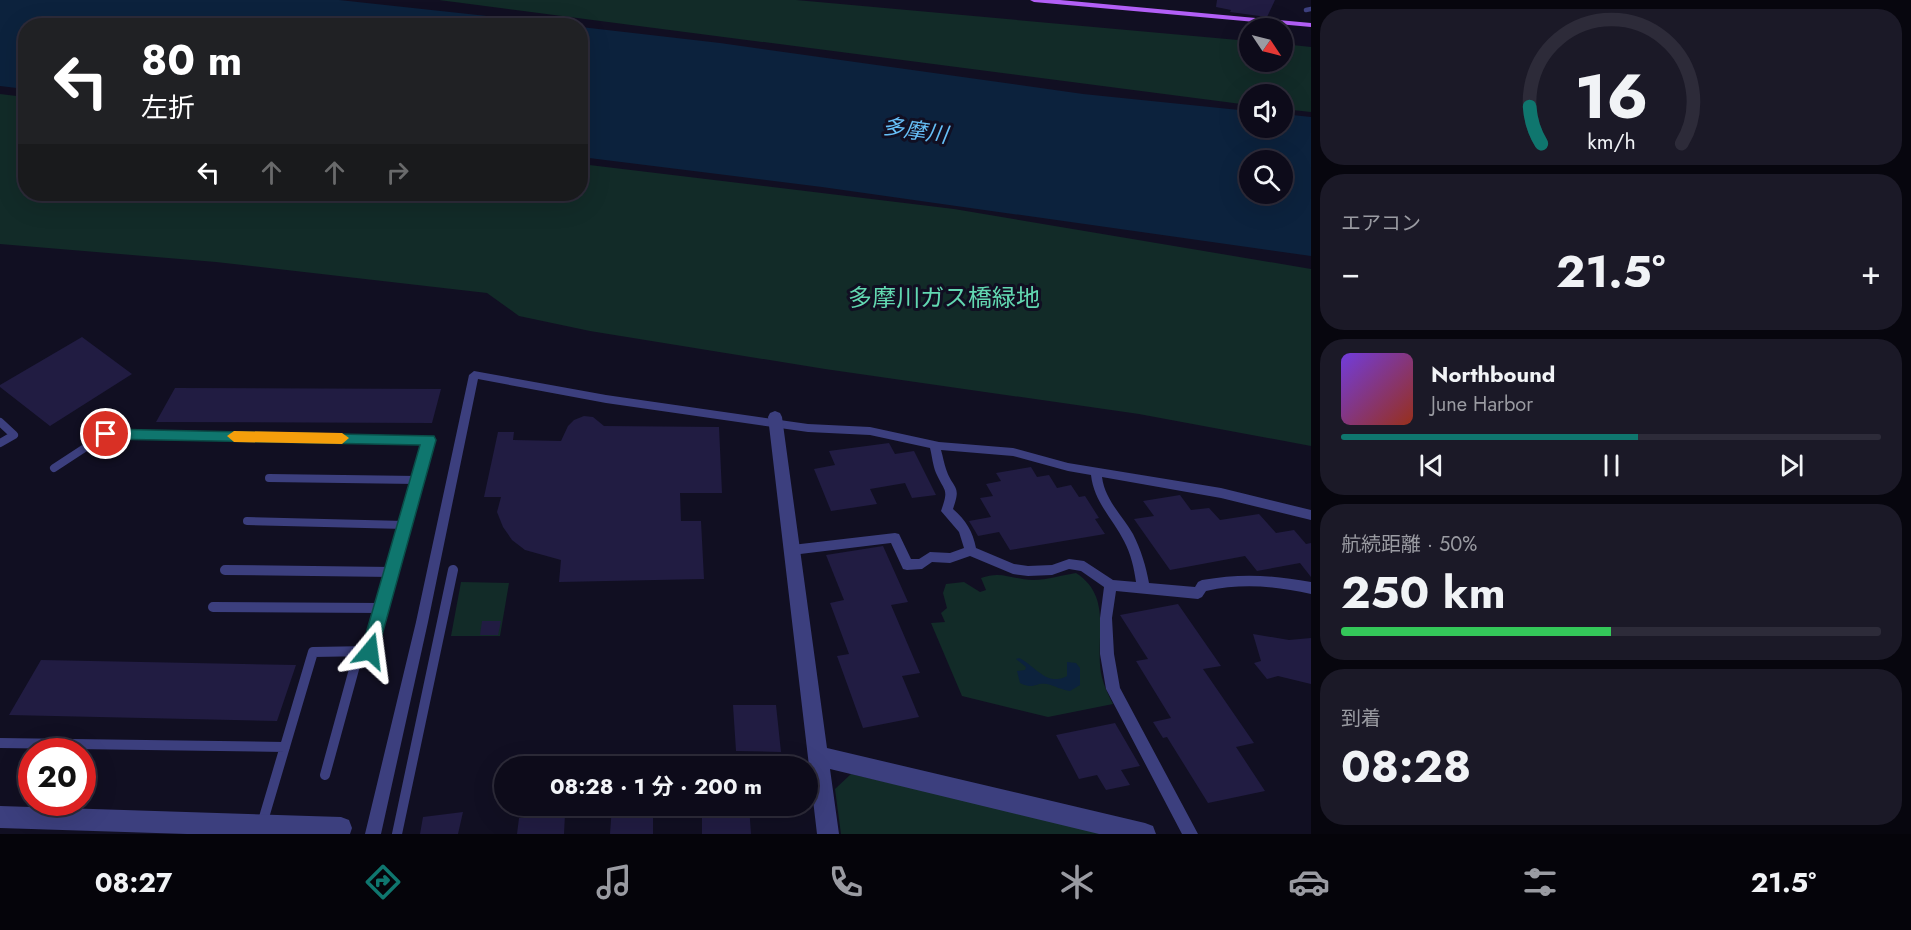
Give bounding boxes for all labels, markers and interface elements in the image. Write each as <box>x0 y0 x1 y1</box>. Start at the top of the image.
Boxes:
north arrow <box>1239 18 1293 72</box>
map controls <box>1239 18 1293 204</box>
text: 80 m <box>141 30 242 91</box>
icon: left <box>42 42 120 120</box>
text: 16 <box>1574 51 1648 141</box>
button: sound <box>1239 84 1293 138</box>
text: 左折 <box>141 88 195 127</box>
water label: 多摩川 <box>880 110 952 151</box>
text: km/h <box>1587 126 1635 157</box>
button: search <box>1239 150 1293 204</box>
icon: left <box>192 156 225 189</box>
icon: ahead <box>255 156 288 189</box>
icon: ahead <box>318 156 351 189</box>
icon: right <box>381 156 414 189</box>
text: エアコン <box>1341 209 1421 238</box>
text: 21.5° <box>1556 239 1665 304</box>
text: − <box>1341 249 1360 296</box>
text: + <box>1861 249 1881 296</box>
park label: 多摩川ガス橋緑地 <box>848 280 1040 315</box>
text: Northbound <box>1431 358 1555 390</box>
text: June Harbor <box>1431 390 1533 419</box>
pin <box>80 408 131 459</box>
icon: arrive <box>89 417 122 450</box>
icon: previous <box>1415 449 1448 482</box>
icon: pause <box>1595 449 1628 482</box>
icon: next <box>1775 449 1808 482</box>
text: 航続距離 · 50% <box>1341 530 1477 559</box>
text: 250 km <box>1341 560 1506 625</box>
position arrow <box>338 619 402 683</box>
text: 到着 <box>1341 704 1381 733</box>
text: 08:28 <box>1341 734 1471 799</box>
speed limit sign: 20 <box>18 738 96 816</box>
text: 08:28 · 1 分 · 200 m <box>550 770 762 802</box>
icon: directions <box>362 861 404 903</box>
icon: music <box>593 861 635 903</box>
icon: phone <box>825 861 867 903</box>
icon: climate <box>1056 861 1098 903</box>
icon: car <box>1288 861 1330 903</box>
icon: filters <box>1519 861 1561 903</box>
text: 08:27 <box>95 863 172 902</box>
text: 21.5° <box>1751 863 1816 902</box>

